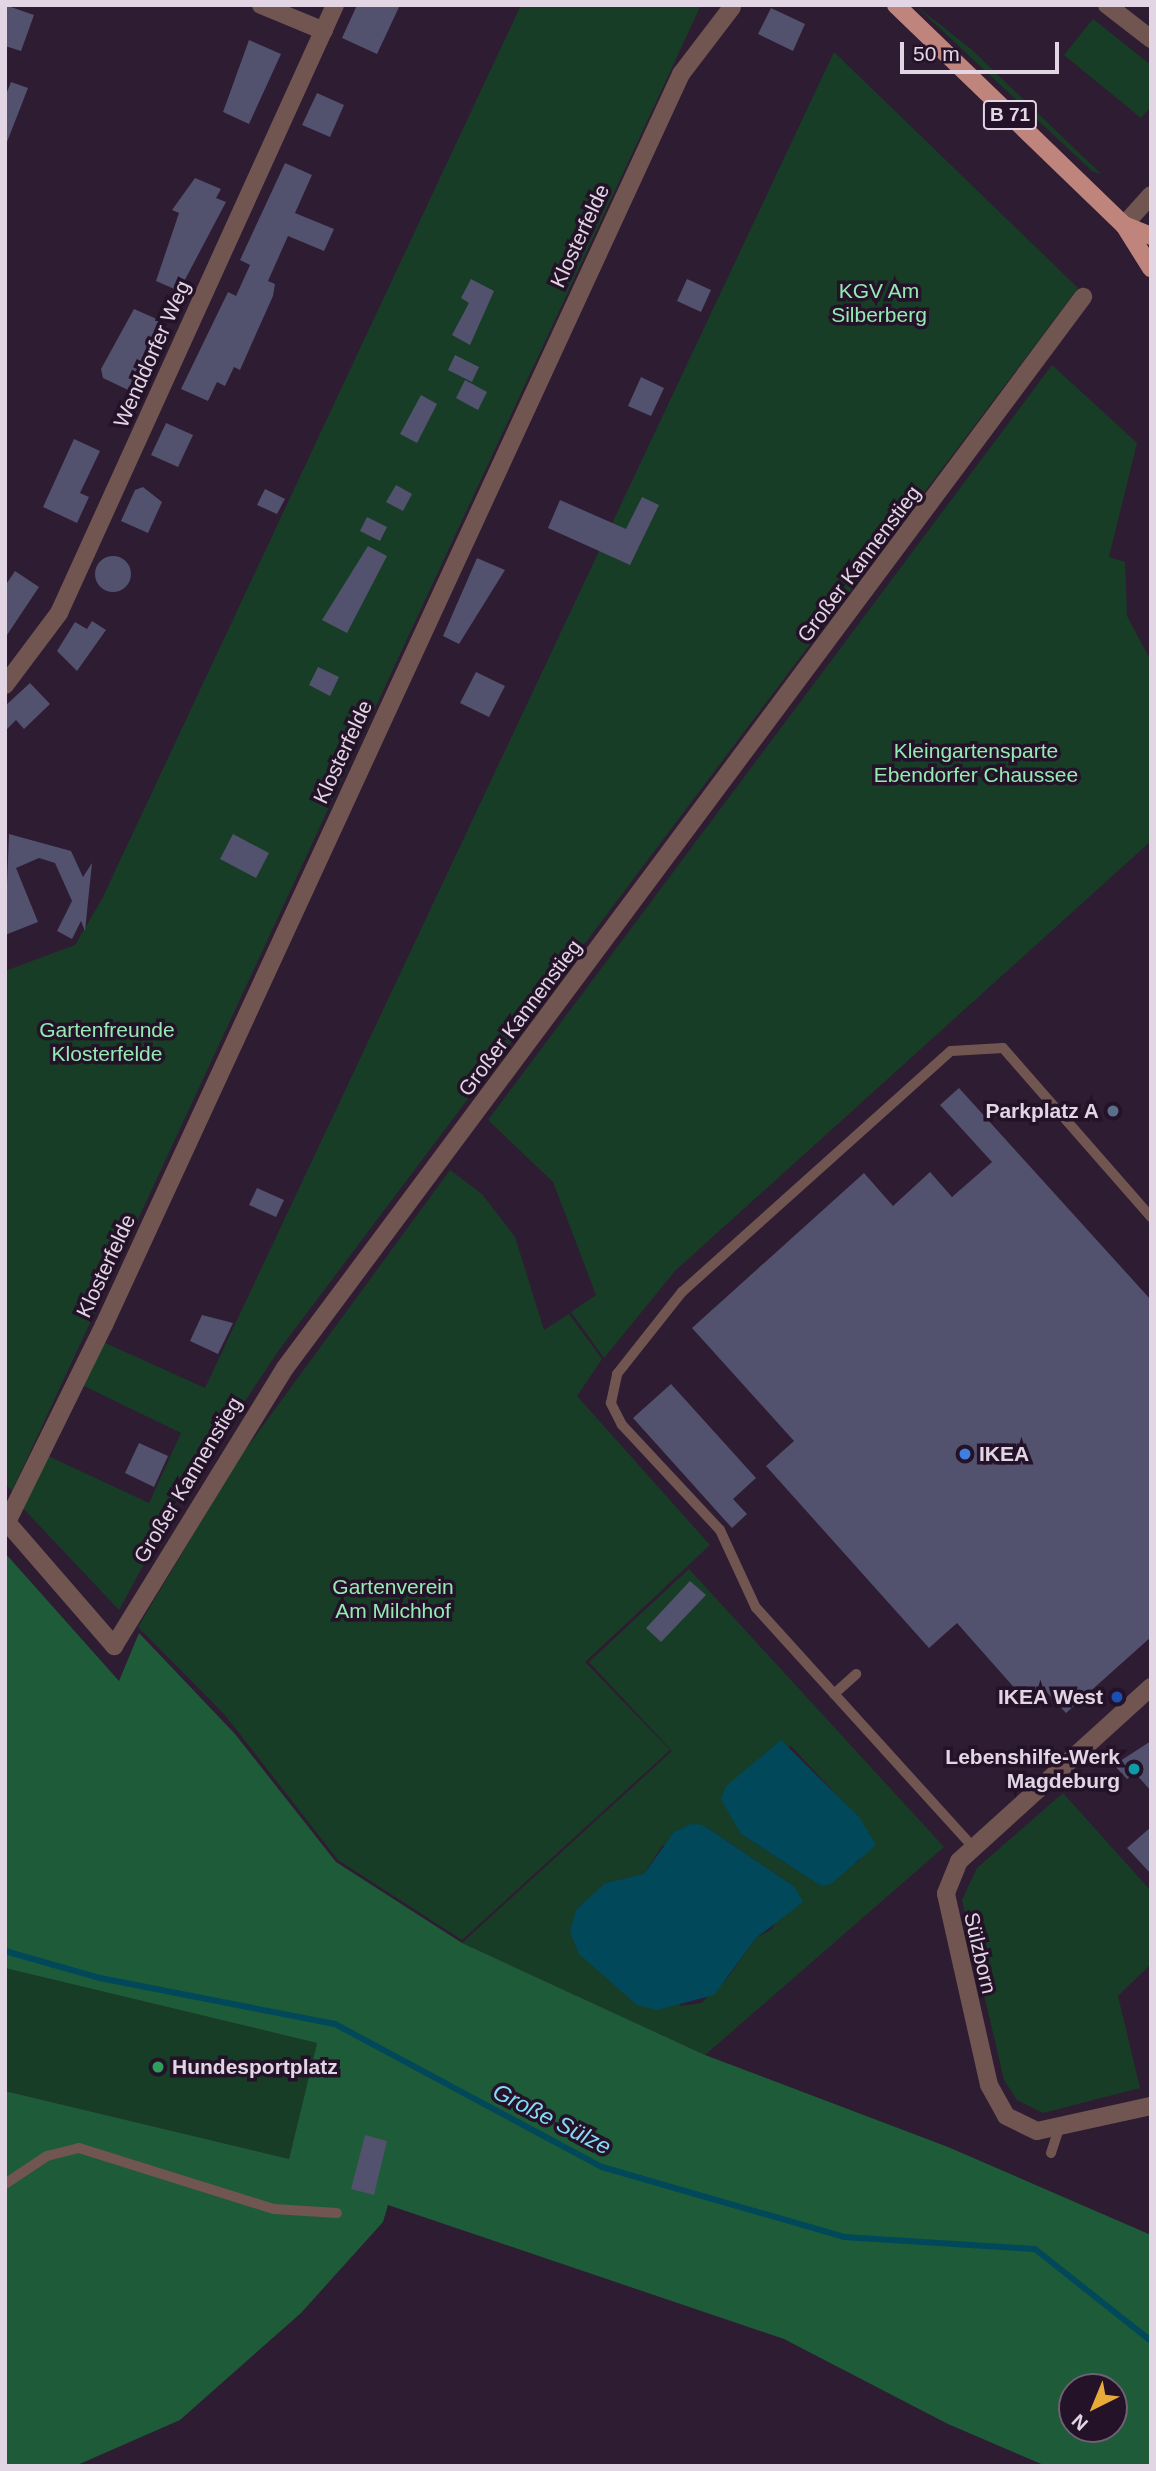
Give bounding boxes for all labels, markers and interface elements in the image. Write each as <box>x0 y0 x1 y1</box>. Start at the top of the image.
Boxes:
scale bar <box>904 28 1063 72</box>
text: 50 m <box>913 42 960 65</box>
road number: B 71 <box>982 99 1038 130</box>
street label: Klosterfelde <box>545 180 615 292</box>
street label: Wenddorfer Weg <box>108 277 196 431</box>
park label: KGV Am Silberberg <box>831 278 927 328</box>
street label: Großer Kannenstieg <box>792 481 926 647</box>
street label: Klosterfelde <box>308 696 378 808</box>
park label: Kleingartensparte Ebendorfer Chaussee <box>874 738 1078 788</box>
street label: Großer Kannenstieg <box>453 935 587 1101</box>
park label: Gartenfreunde Klosterfelde <box>39 1017 175 1067</box>
place label: Parkplatz A <box>985 1098 1099 1124</box>
marker: Parkplatz A <box>1105 1103 1121 1119</box>
street label: Klosterfelde <box>71 1210 141 1322</box>
street label: Großer Kannenstieg <box>129 1392 247 1568</box>
place label: IKEA <box>979 1441 1029 1467</box>
marker: IKEA <box>957 1446 973 1462</box>
park label: Gartenverein Am Milchhof <box>332 1574 454 1624</box>
place label: IKEA West <box>997 1684 1103 1710</box>
marker: IKEA West <box>1109 1689 1125 1705</box>
place label: Lebenshilfe-Werk Magdeburg <box>945 1744 1120 1794</box>
marker: Lebenshilfe-Werk Magdeburg <box>1126 1761 1142 1777</box>
street label: Sülzborn <box>958 1910 1002 1996</box>
place label: Hundesportplatz <box>172 2054 338 2080</box>
marker: Hundesportplatz <box>150 2059 166 2075</box>
water label: Große Sülze <box>488 2077 616 2161</box>
north arrow <box>1058 2373 1128 2443</box>
text: N <box>1068 2410 1092 2435</box>

